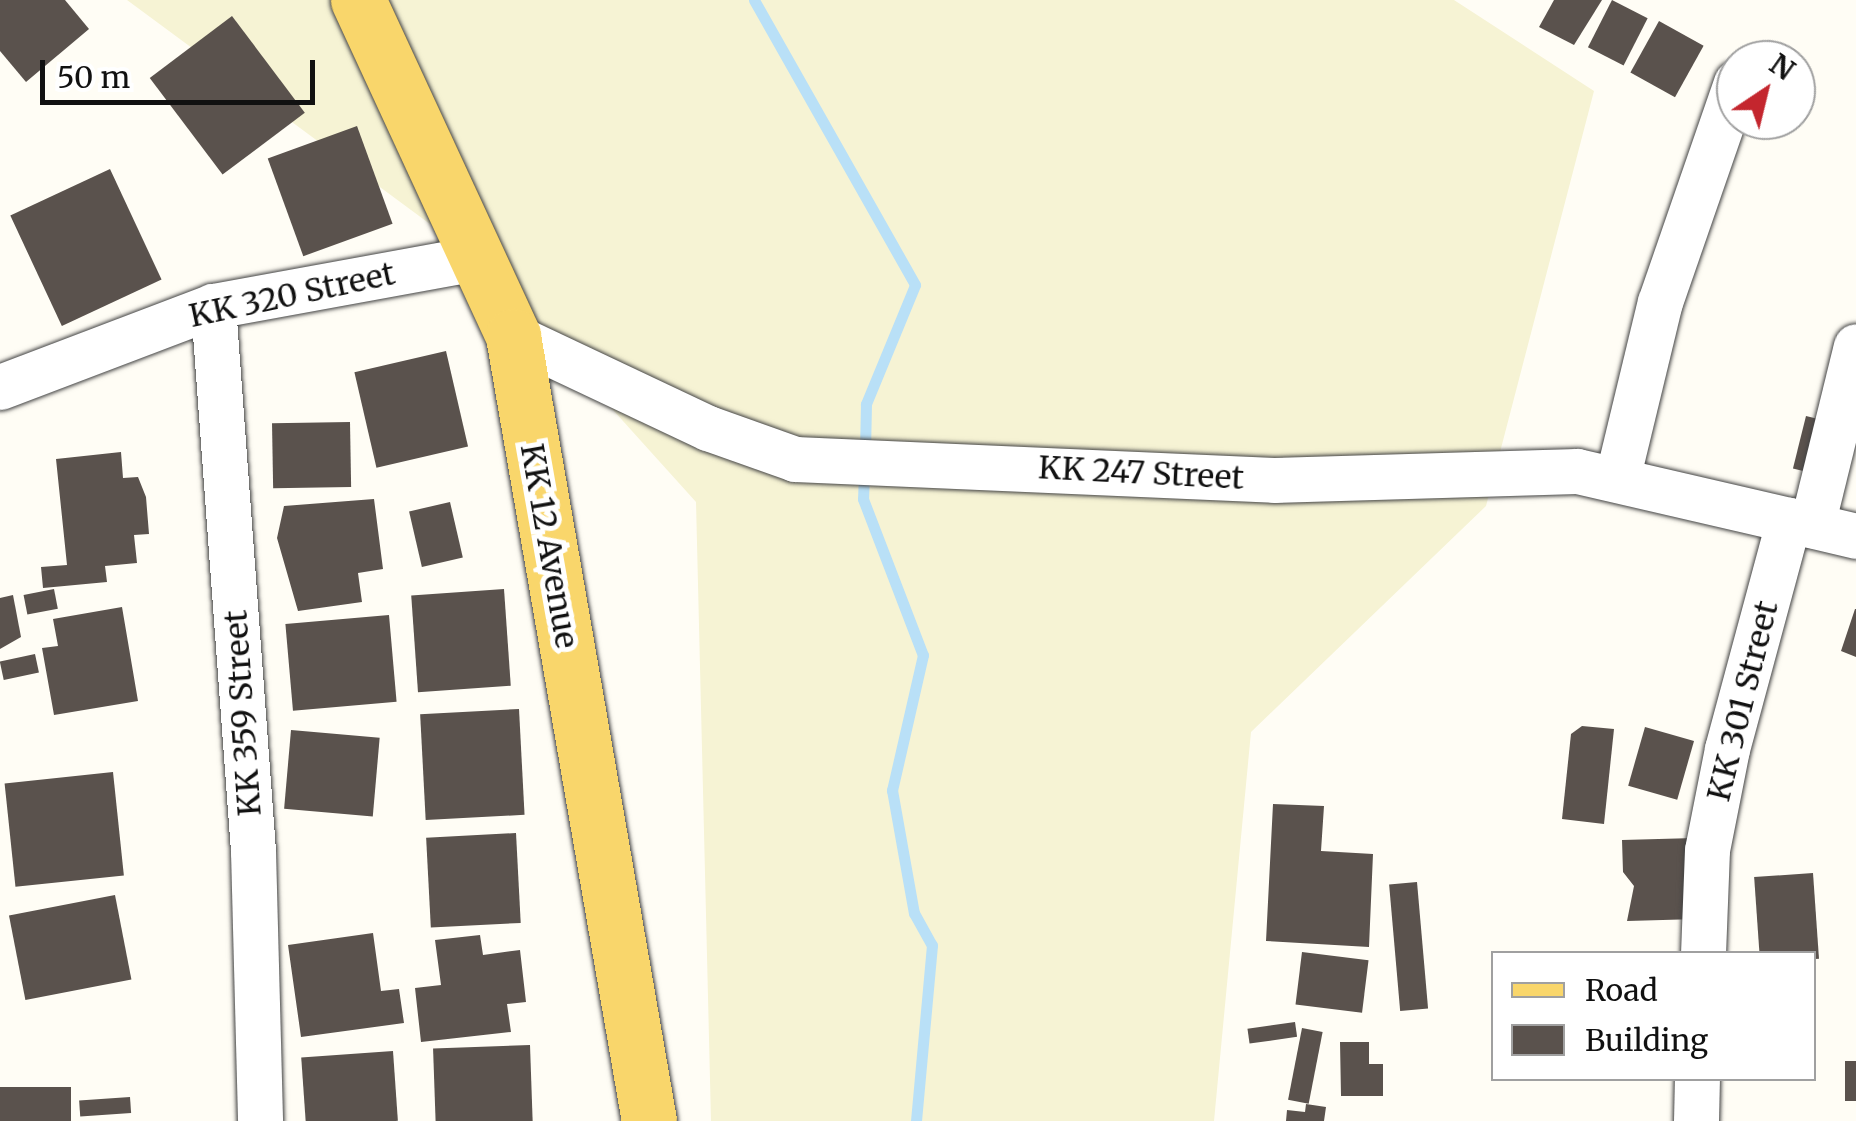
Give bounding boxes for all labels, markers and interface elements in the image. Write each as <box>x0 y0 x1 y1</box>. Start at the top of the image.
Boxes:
scale bar <box>45 40 320 102</box>
north arrow <box>1716 40 1816 140</box>
text: N <box>1763 46 1801 88</box>
text: 50 m <box>57 58 130 96</box>
street label: KK 320 Street <box>186 254 398 336</box>
street label: KK 12 Avenue <box>512 441 586 651</box>
street label: KK 247 Street <box>1037 448 1245 498</box>
street label: KK 301 Street <box>1700 597 1786 805</box>
street label: KK 359 Street <box>217 609 269 817</box>
legend <box>1491 951 1816 1081</box>
text: Road <box>1585 971 1658 1009</box>
text: Building <box>1585 1021 1708 1059</box>

